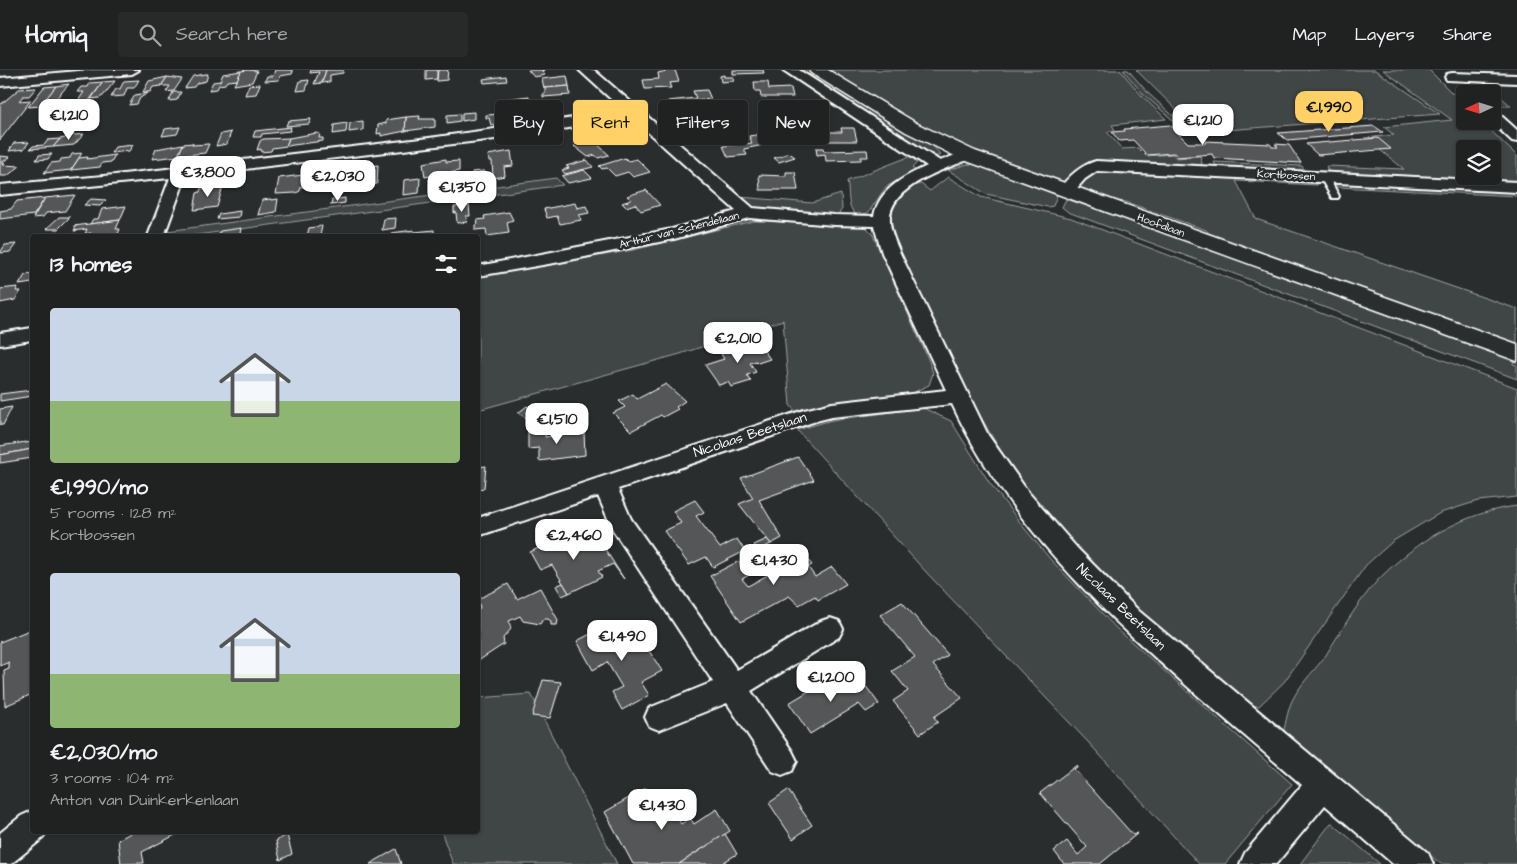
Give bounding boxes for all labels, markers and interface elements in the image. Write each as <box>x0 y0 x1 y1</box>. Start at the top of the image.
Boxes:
search box <box>118 12 468 57</box>
text: Homiq <box>25 18 88 52</box>
icon: search <box>136 21 164 49</box>
text: Search here <box>176 21 288 48</box>
text: Map <box>1292 22 1326 47</box>
text: Layers <box>1354 22 1415 47</box>
text: Share <box>1443 22 1492 47</box>
north arrow <box>1456 85 1501 130</box>
map controls <box>1456 85 1501 185</box>
pin: €1,990 <box>1288 90 1370 133</box>
text: €1,990 <box>1306 96 1352 118</box>
pin: €1,210 <box>28 98 110 141</box>
chip: Buy <box>495 100 563 145</box>
chip: Rent <box>573 100 648 145</box>
chip: Filters <box>658 100 748 145</box>
chip: New <box>758 100 829 145</box>
text: €1,210 <box>50 104 88 126</box>
pin: €1,210 <box>1162 104 1244 146</box>
text: €1,210 <box>1184 109 1222 131</box>
button: layers <box>1456 140 1501 185</box>
pin: €3,800 <box>167 156 249 198</box>
pin: €2,030 <box>297 160 379 202</box>
text: €3,800 <box>181 161 235 183</box>
text: €2,030 <box>311 165 365 187</box>
street label: Kortbossen <box>1257 166 1316 184</box>
pin: €1,350 <box>421 170 503 213</box>
text: €1,350 <box>438 176 486 198</box>
street label: Arthur van Schendellaan <box>618 208 741 252</box>
street label: Hoofdlaan <box>1135 209 1187 241</box>
text: 13 homes <box>50 250 132 279</box>
icon: filters <box>432 250 460 278</box>
pin: €2,010 <box>697 322 779 364</box>
text: €2,010 <box>715 327 761 349</box>
icon: home <box>210 340 300 430</box>
pin: €1,510 <box>516 402 598 445</box>
street label: Nicolaas Beetslaan <box>691 407 809 463</box>
text: €1,510 <box>536 408 578 430</box>
text: €1,990/mo <box>50 473 148 502</box>
text: 5 rooms · 128 m² <box>50 502 177 524</box>
pin: €2,460 <box>533 518 615 561</box>
text: Kortbossen <box>50 524 135 546</box>
text: €2,460 <box>546 524 602 546</box>
pin: €1,430 <box>733 544 815 586</box>
text: €1,430 <box>751 549 797 571</box>
street label: Nicolaas Beetslaan <box>1072 559 1170 655</box>
icon: home <box>210 605 300 695</box>
pin: €1,490 <box>581 620 663 662</box>
text: €1,490 <box>598 625 646 647</box>
pin: €1,200 <box>790 660 872 703</box>
text: €1,200 <box>808 666 854 688</box>
text: €2,030/mo <box>50 738 157 767</box>
text: 3 rooms · 104 m² <box>50 767 175 789</box>
pin: €1,430 <box>621 788 703 831</box>
text: Anton van Duinkerkenlaan <box>50 789 238 811</box>
text: €1,430 <box>639 794 685 816</box>

